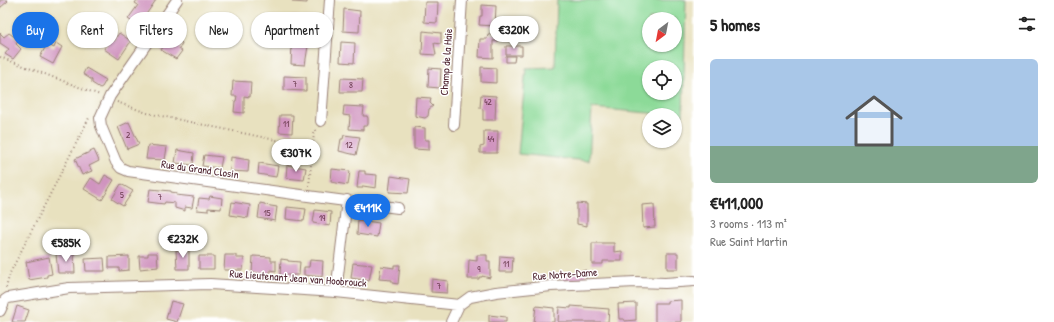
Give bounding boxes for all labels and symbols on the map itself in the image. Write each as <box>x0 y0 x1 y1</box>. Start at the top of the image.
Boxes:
north arrow <box>642 12 682 52</box>
pin: €320K <box>486 16 542 50</box>
street label: Champ de la Haie <box>437 28 455 96</box>
house number: 7 <box>293 78 298 90</box>
house number: 8 <box>349 79 353 91</box>
house number: 42 <box>484 96 493 108</box>
house number: 11 <box>283 118 289 130</box>
house number: 2 <box>126 129 131 141</box>
house number: 44 <box>488 133 495 145</box>
pin: €307K <box>268 139 324 173</box>
house number: 12 <box>345 139 354 151</box>
street label: Rue du Grand Closin <box>160 157 240 181</box>
house number: 5 <box>120 189 124 201</box>
house number: 7 <box>158 191 163 203</box>
pin: €411K <box>340 194 396 228</box>
house number: 15 <box>263 207 271 219</box>
house number: 19 <box>319 212 326 224</box>
pin: €232K <box>155 225 211 259</box>
pin: €585K <box>38 229 94 263</box>
house number: 11 <box>503 258 509 270</box>
house number: 9 <box>477 263 481 275</box>
street label: Rue Notre-Dame <box>532 265 598 283</box>
street label: Rue Lieutenant Jean van Hoobrouck <box>229 266 367 290</box>
house number: 7 <box>437 280 442 292</box>

